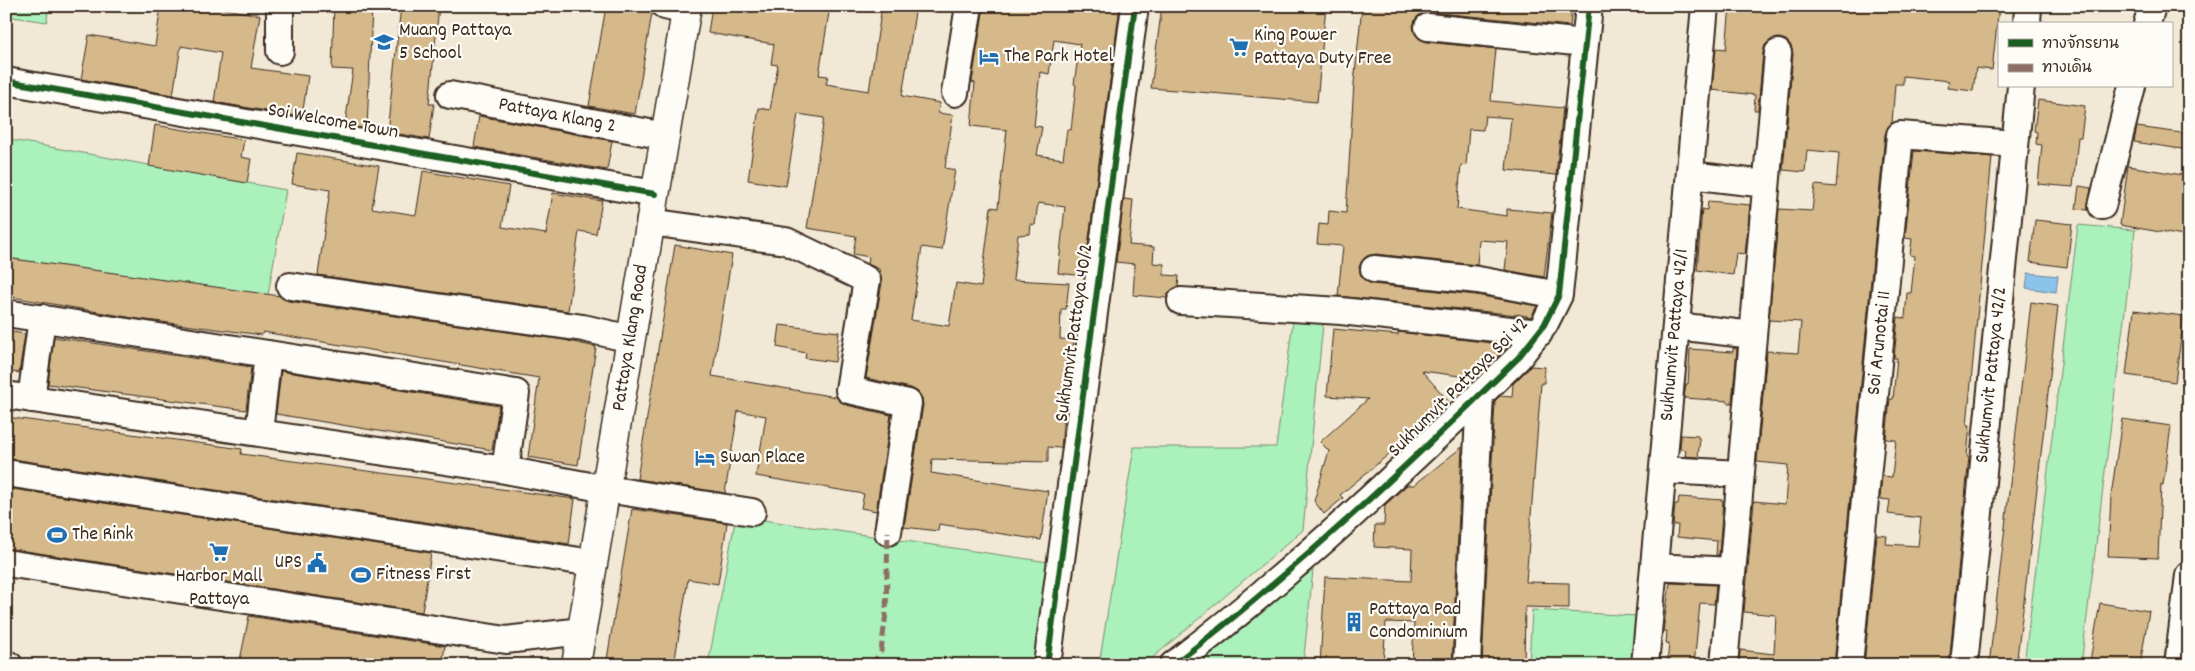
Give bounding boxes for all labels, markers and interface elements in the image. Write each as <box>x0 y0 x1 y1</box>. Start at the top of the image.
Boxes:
place label: Muang Pattaya 5 School <box>399 17 512 68</box>
place label: King Power Pattaya Duty Free <box>1254 22 1392 73</box>
legend <box>1998 22 2172 88</box>
school or university icon: Muang Pattaya 5 School <box>373 31 395 53</box>
text: ทางจักรยาน <box>2042 34 2119 56</box>
supermarket icon: King Power Pattaya Duty Free <box>1228 36 1250 58</box>
place label: The Park Hotel <box>1004 43 1114 71</box>
hotel icon: The Park Hotel <box>978 46 1000 68</box>
text: ทางเดิน <box>2042 58 2092 80</box>
street label: Pattaya Klang 2 <box>496 91 618 141</box>
street label: Soi Welcome Town <box>265 97 401 147</box>
street label: Sukhumvit Pattaya 40/2 <box>1049 242 1101 424</box>
street label: Sukhumvit Pattaya 42/1 <box>1654 248 1696 422</box>
street label: Pattaya Klang Road <box>606 263 656 413</box>
street label: Sukhumvit Pattaya 42/2 <box>1969 285 2015 465</box>
street label: Soi Arunotai 11 <box>1861 289 1899 397</box>
street label: Sukhumvit Pattaya Soi 42 <box>1382 311 1536 465</box>
place label: Swan Place <box>720 444 805 472</box>
hotel icon: Swan Place <box>694 447 716 469</box>
place label: The Rink <box>72 521 133 549</box>
sports icon: The Rink <box>46 524 68 546</box>
supermarket icon: Harbor Mall Pattaya <box>208 541 230 563</box>
place label: UPS <box>274 549 302 577</box>
public building icon: UPS <box>306 552 328 574</box>
place label: Fitness First <box>376 561 471 589</box>
place label: Harbor Mall Pattaya <box>175 563 263 614</box>
sports icon: Fitness First <box>350 564 372 586</box>
place label: Pattaya Pad Condominium <box>1369 596 1468 647</box>
building icon: Pattaya Pad Condominium <box>1343 611 1365 633</box>

